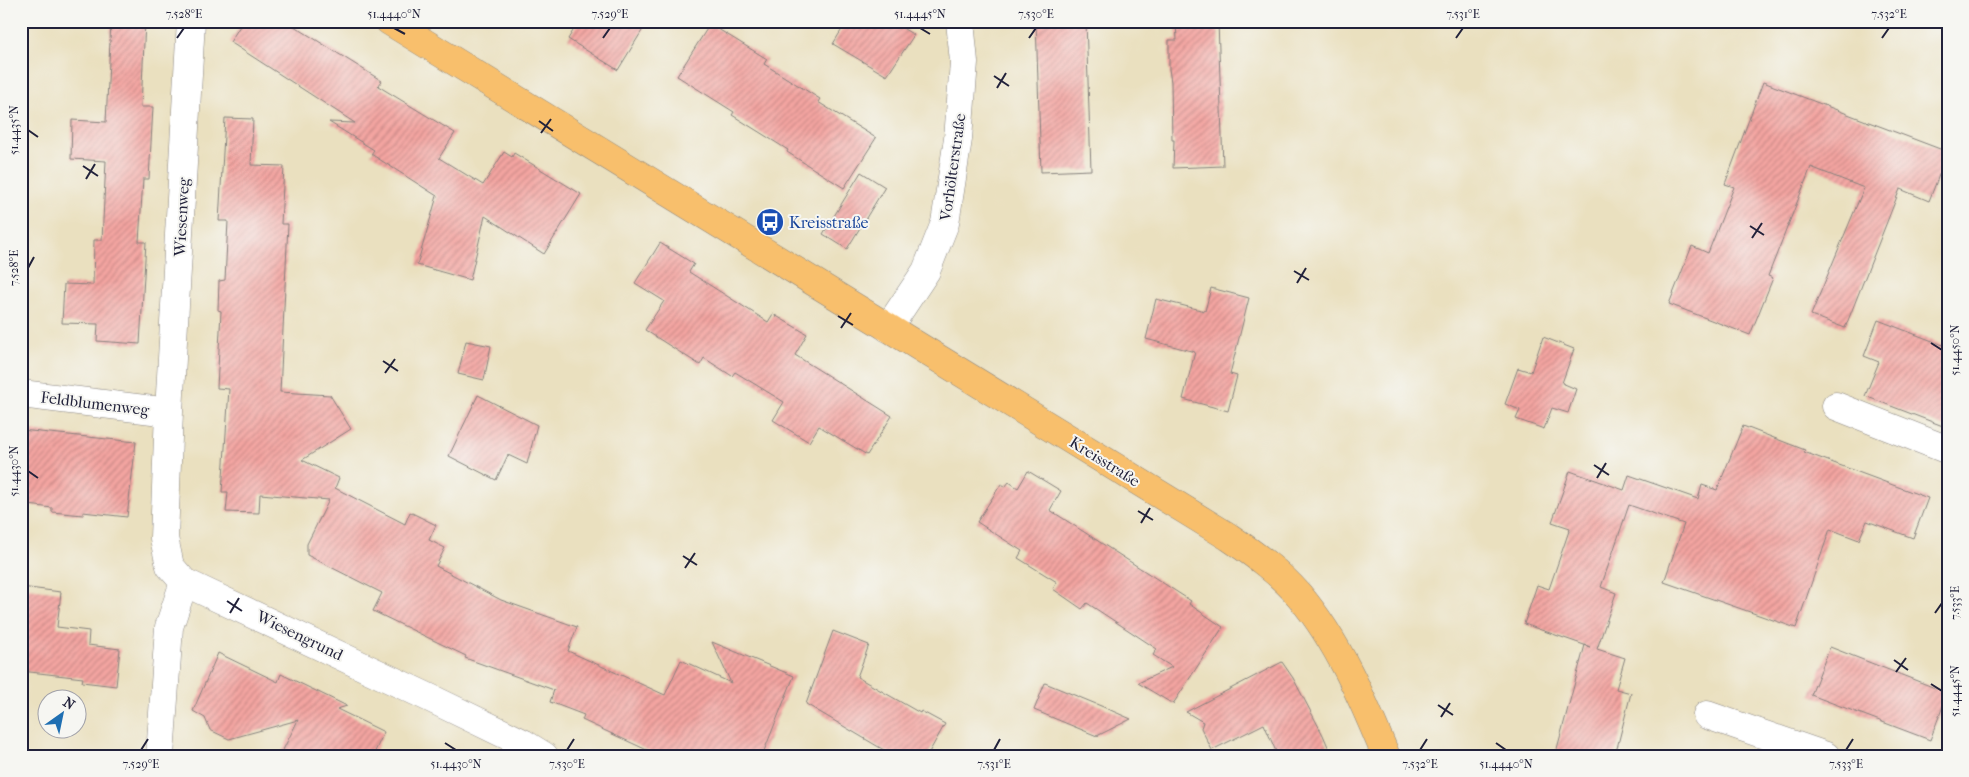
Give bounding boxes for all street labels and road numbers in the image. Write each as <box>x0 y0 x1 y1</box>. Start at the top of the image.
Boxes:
street label: Vorhölterstraße <box>935 112 969 223</box>
street label: Wiesenweg <box>170 177 193 258</box>
street label: Feldblumenweg <box>40 387 151 420</box>
street label: Kreisstraße <box>1066 432 1144 491</box>
street label: Wiesengrund <box>253 606 346 665</box>

